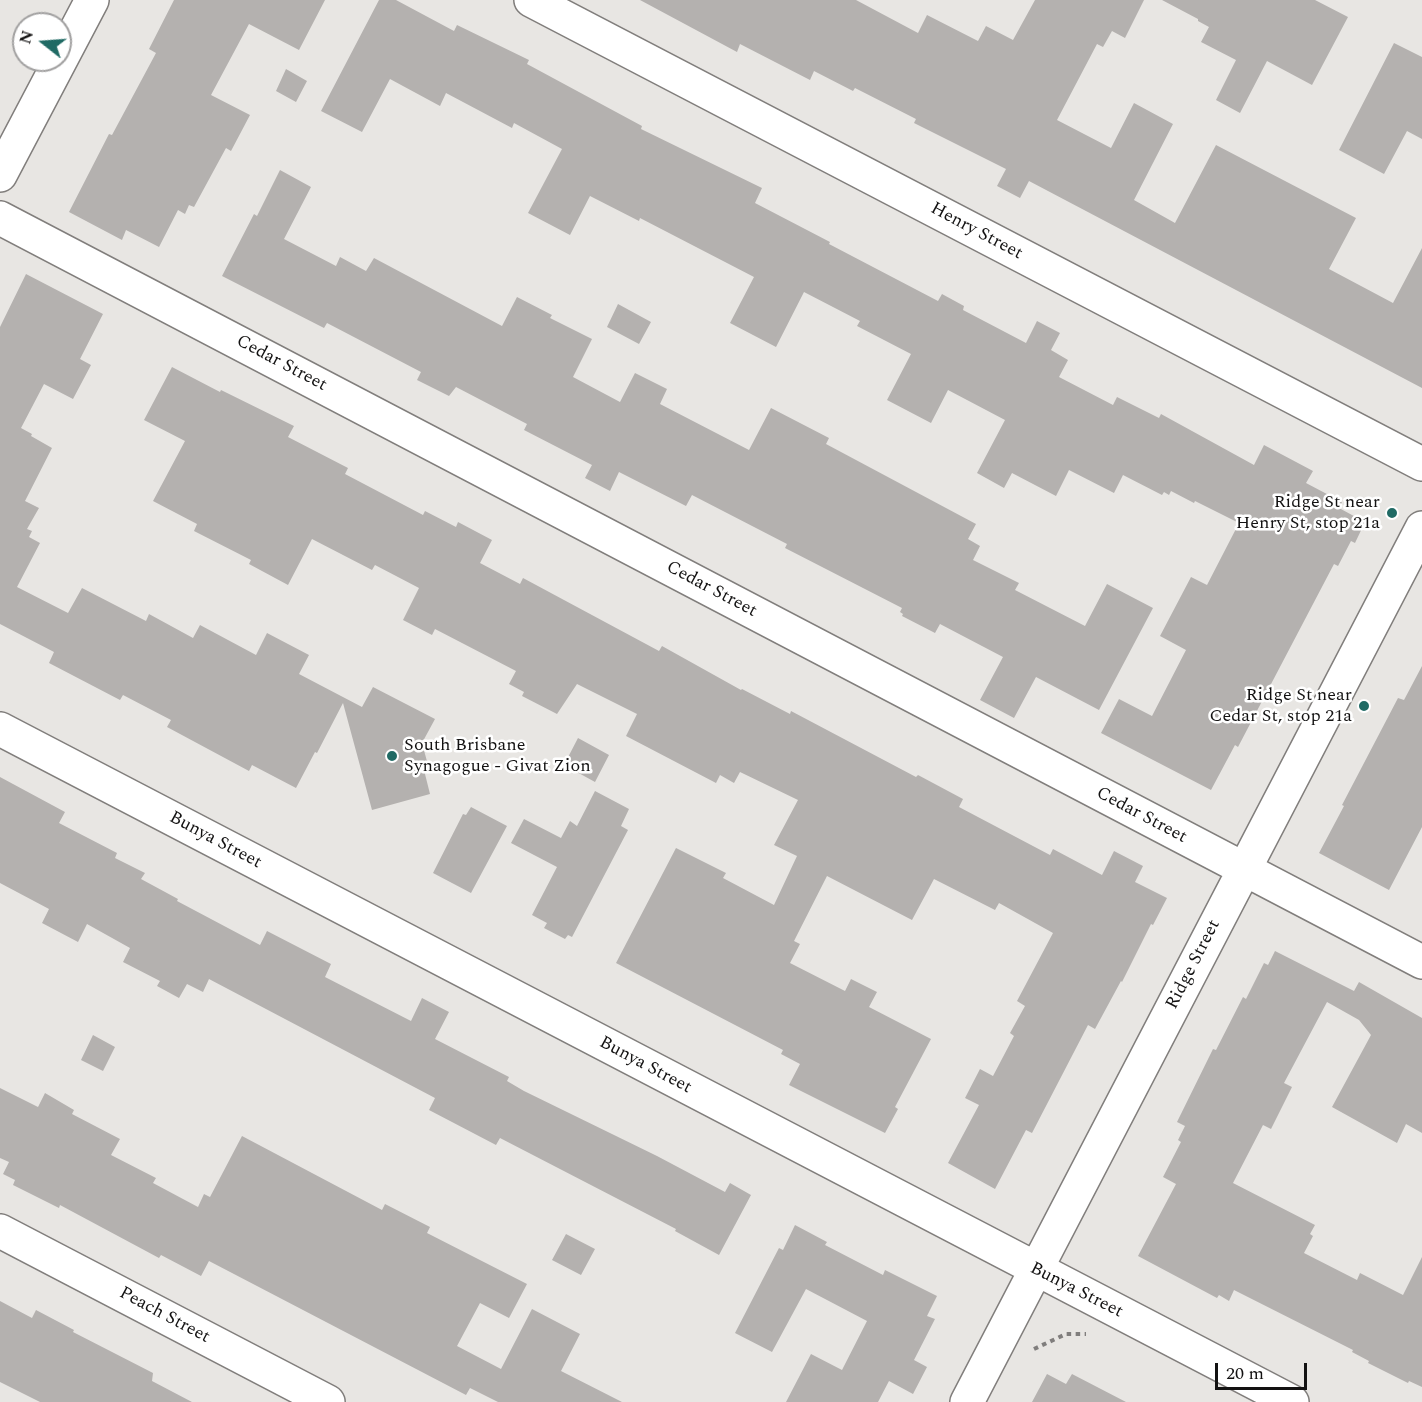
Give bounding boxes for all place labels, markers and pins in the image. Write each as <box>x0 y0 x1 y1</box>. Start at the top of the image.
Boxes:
place label: Ridge St near Henry St, stop 21a <box>1236 492 1380 534</box>
marker: Ridge St near Henry St, stop 21a <box>1385 506 1399 520</box>
place label: Ridge St near Cedar St, stop 21a <box>1209 685 1352 728</box>
marker: Ridge St near Cedar St, stop 21a <box>1357 699 1371 713</box>
place label: South Brisbane Synagogue - Givat Zion <box>404 735 591 777</box>
marker: South Brisbane Synagogue - Givat Zion <box>385 749 399 763</box>

